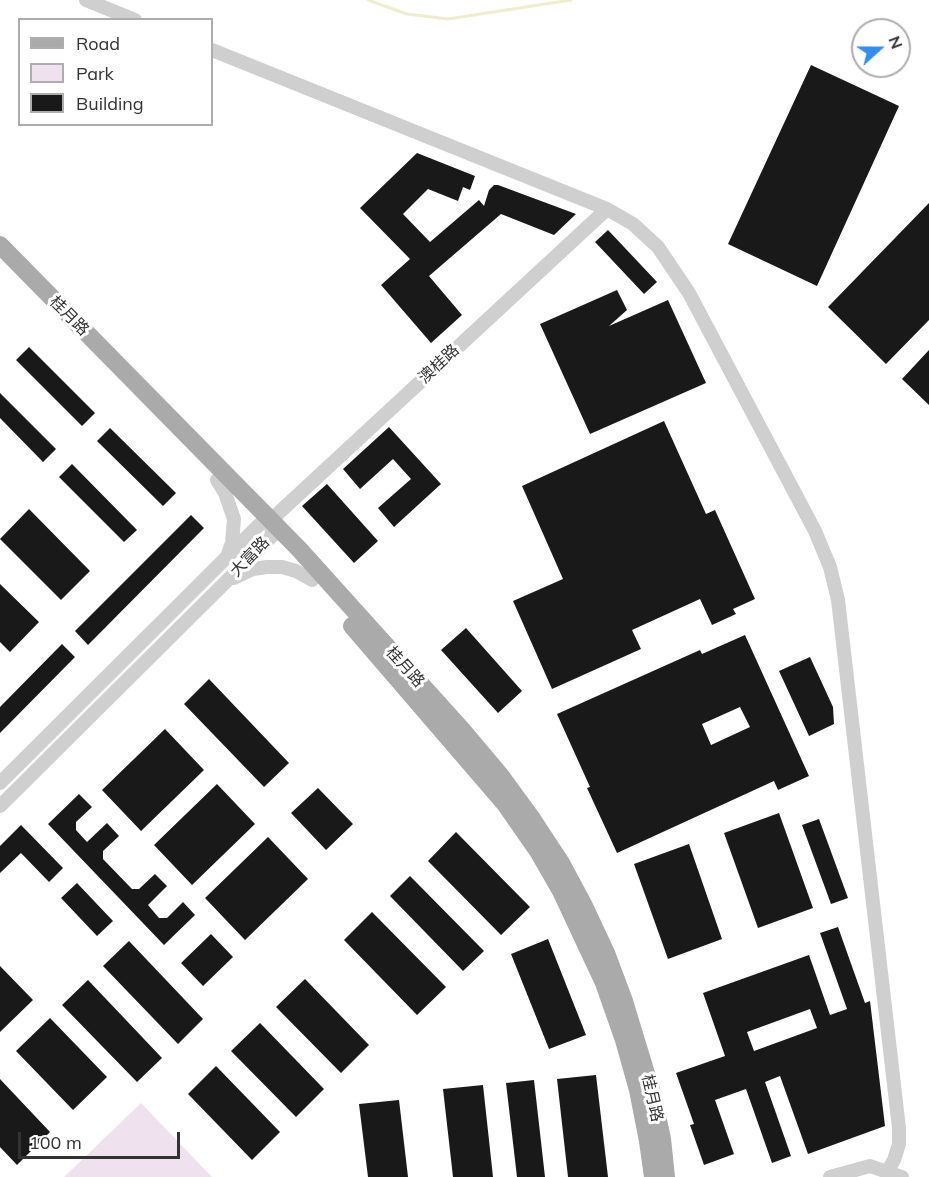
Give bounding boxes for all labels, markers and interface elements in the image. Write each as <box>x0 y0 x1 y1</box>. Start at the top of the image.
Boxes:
legend <box>18 18 213 126</box>
north arrow <box>851 18 911 78</box>
text: Road <box>76 32 120 55</box>
text: N <box>884 33 907 51</box>
text: Park <box>76 62 114 85</box>
text: Building <box>76 92 144 115</box>
street label: 桂月路 <box>45 292 93 340</box>
street label: 澳桂路 <box>415 341 463 387</box>
street label: 大富路 <box>226 533 274 581</box>
street label: 桂月路 <box>382 643 428 691</box>
street label: 桂月路 <box>637 1072 667 1124</box>
scale bar <box>21 1120 183 1158</box>
text: 100 m <box>29 1131 82 1154</box>

